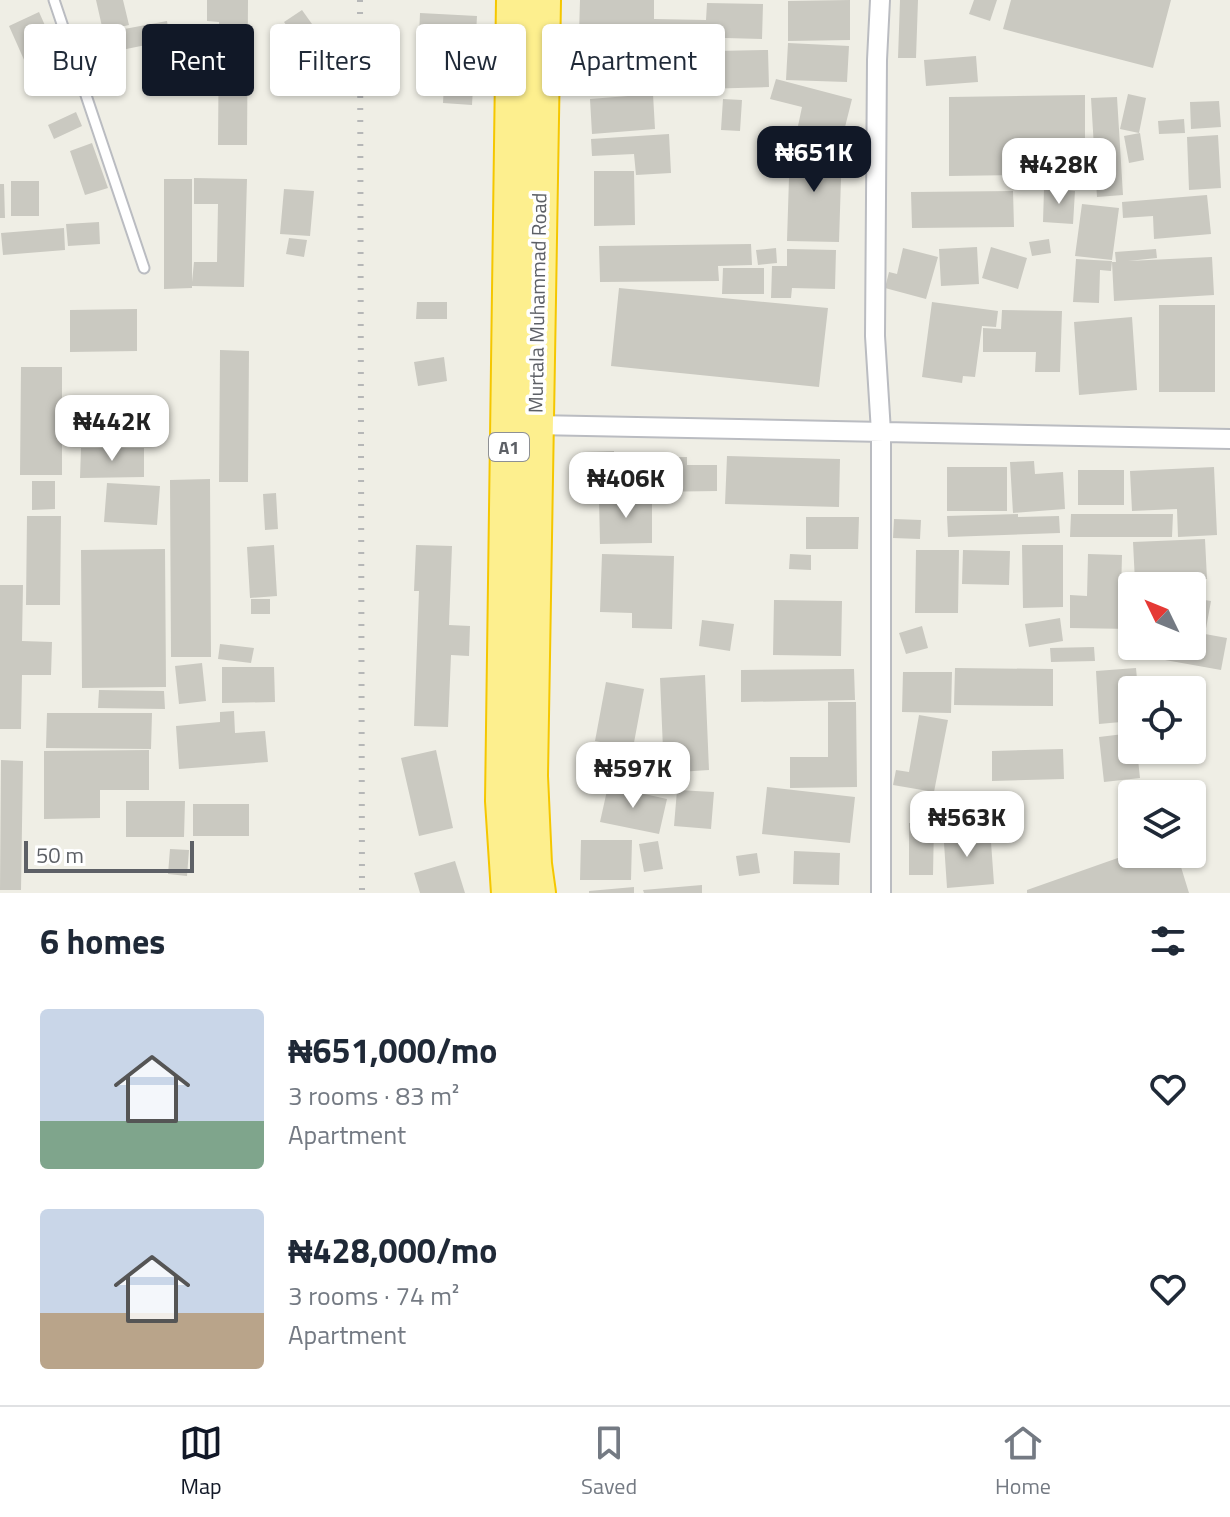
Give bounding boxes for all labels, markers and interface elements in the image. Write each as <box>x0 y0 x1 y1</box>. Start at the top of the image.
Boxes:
chip: Buy <box>24 24 126 96</box>
chip: Rent <box>142 24 254 96</box>
chip: Filters <box>270 24 400 96</box>
chip: New <box>416 24 526 96</box>
chip: Apartment <box>542 24 725 96</box>
pin: ₦651K <box>758 126 870 194</box>
text: ₦651K <box>775 132 853 171</box>
pin: ₦428K <box>1003 138 1115 206</box>
text: ₦428K <box>1020 144 1098 183</box>
street label: Murtala Muhammad Road <box>520 193 554 413</box>
pin: ₦442K <box>56 395 168 463</box>
text: ₦442K <box>73 401 151 440</box>
road number: A1 <box>489 433 529 461</box>
pin: ₦406K <box>570 452 682 520</box>
text: ₦406K <box>587 458 665 497</box>
north arrow <box>1118 572 1206 660</box>
map controls <box>1118 572 1206 868</box>
button: locate <box>1118 676 1206 764</box>
pin: ₦597K <box>577 742 689 810</box>
text: ₦597K <box>594 748 672 787</box>
button: layers <box>1118 780 1206 868</box>
pin: ₦563K <box>911 791 1023 859</box>
text: ₦563K <box>928 797 1006 836</box>
scale bar <box>24 837 194 873</box>
text: 50 m <box>36 838 84 872</box>
text: 6 homes <box>40 915 165 967</box>
icon: filters <box>1146 919 1190 963</box>
text: ₦651,000/mo <box>288 1024 497 1076</box>
icon: home <box>104 1041 200 1137</box>
icon: heart <box>1146 1067 1190 1111</box>
text: 3 rooms · 83 m² <box>288 1076 459 1115</box>
text: Apartment <box>288 1115 406 1154</box>
text: ₦428,000/mo <box>288 1224 497 1276</box>
icon: home <box>104 1241 200 1337</box>
icon: heart <box>1146 1267 1190 1311</box>
text: 3 rooms · 74 m² <box>288 1276 459 1315</box>
text: Apartment <box>288 1315 406 1354</box>
tab: Map <box>179 1421 223 1503</box>
tab: Saved <box>581 1421 637 1503</box>
tab: Home <box>995 1421 1051 1503</box>

